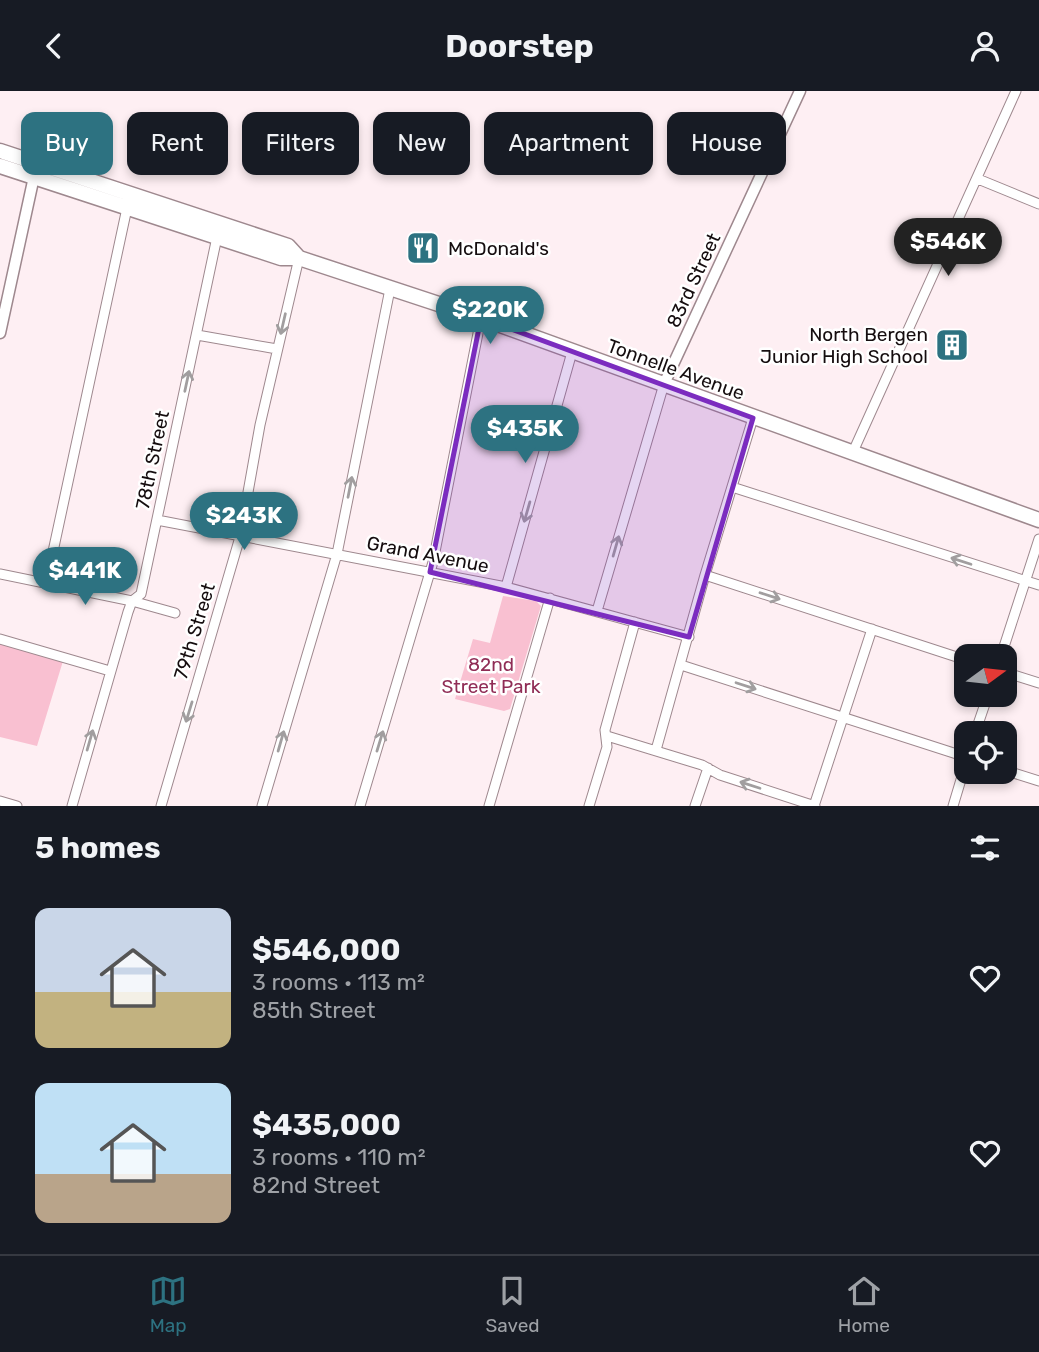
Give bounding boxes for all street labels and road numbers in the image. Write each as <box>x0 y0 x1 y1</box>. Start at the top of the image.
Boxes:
street label: 83rd Street <box>662 229 726 331</box>
street label: Tonnelle Avenue <box>604 334 748 405</box>
street label: 78th Street <box>131 408 174 512</box>
street label: Grand Avenue <box>365 531 491 578</box>
street label: 79th Street <box>169 580 220 682</box>

